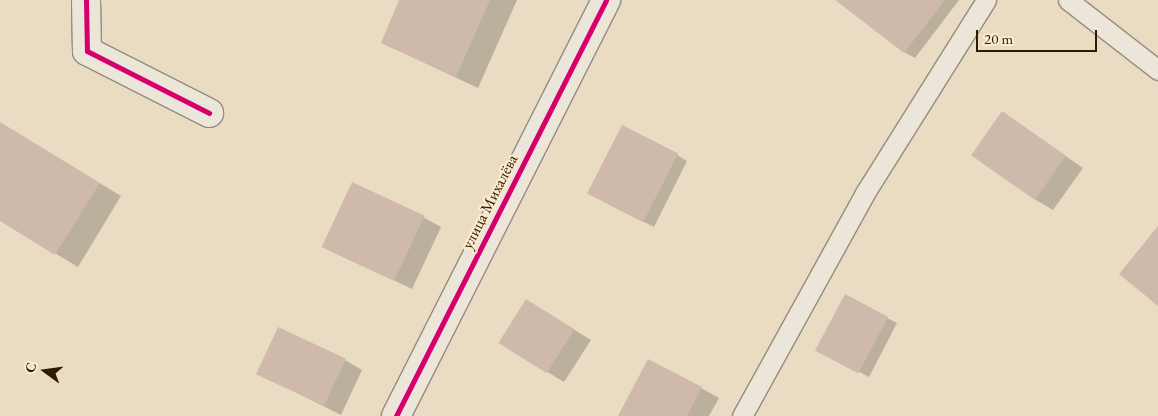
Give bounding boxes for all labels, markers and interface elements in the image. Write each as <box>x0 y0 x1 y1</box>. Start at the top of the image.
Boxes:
scale bar <box>978 20 1099 52</box>
text: 20 m <box>984 29 1013 48</box>
street label: улица Михалёва <box>458 152 522 252</box>
north arrow <box>20 346 70 396</box>
text: С <box>21 360 40 374</box>

